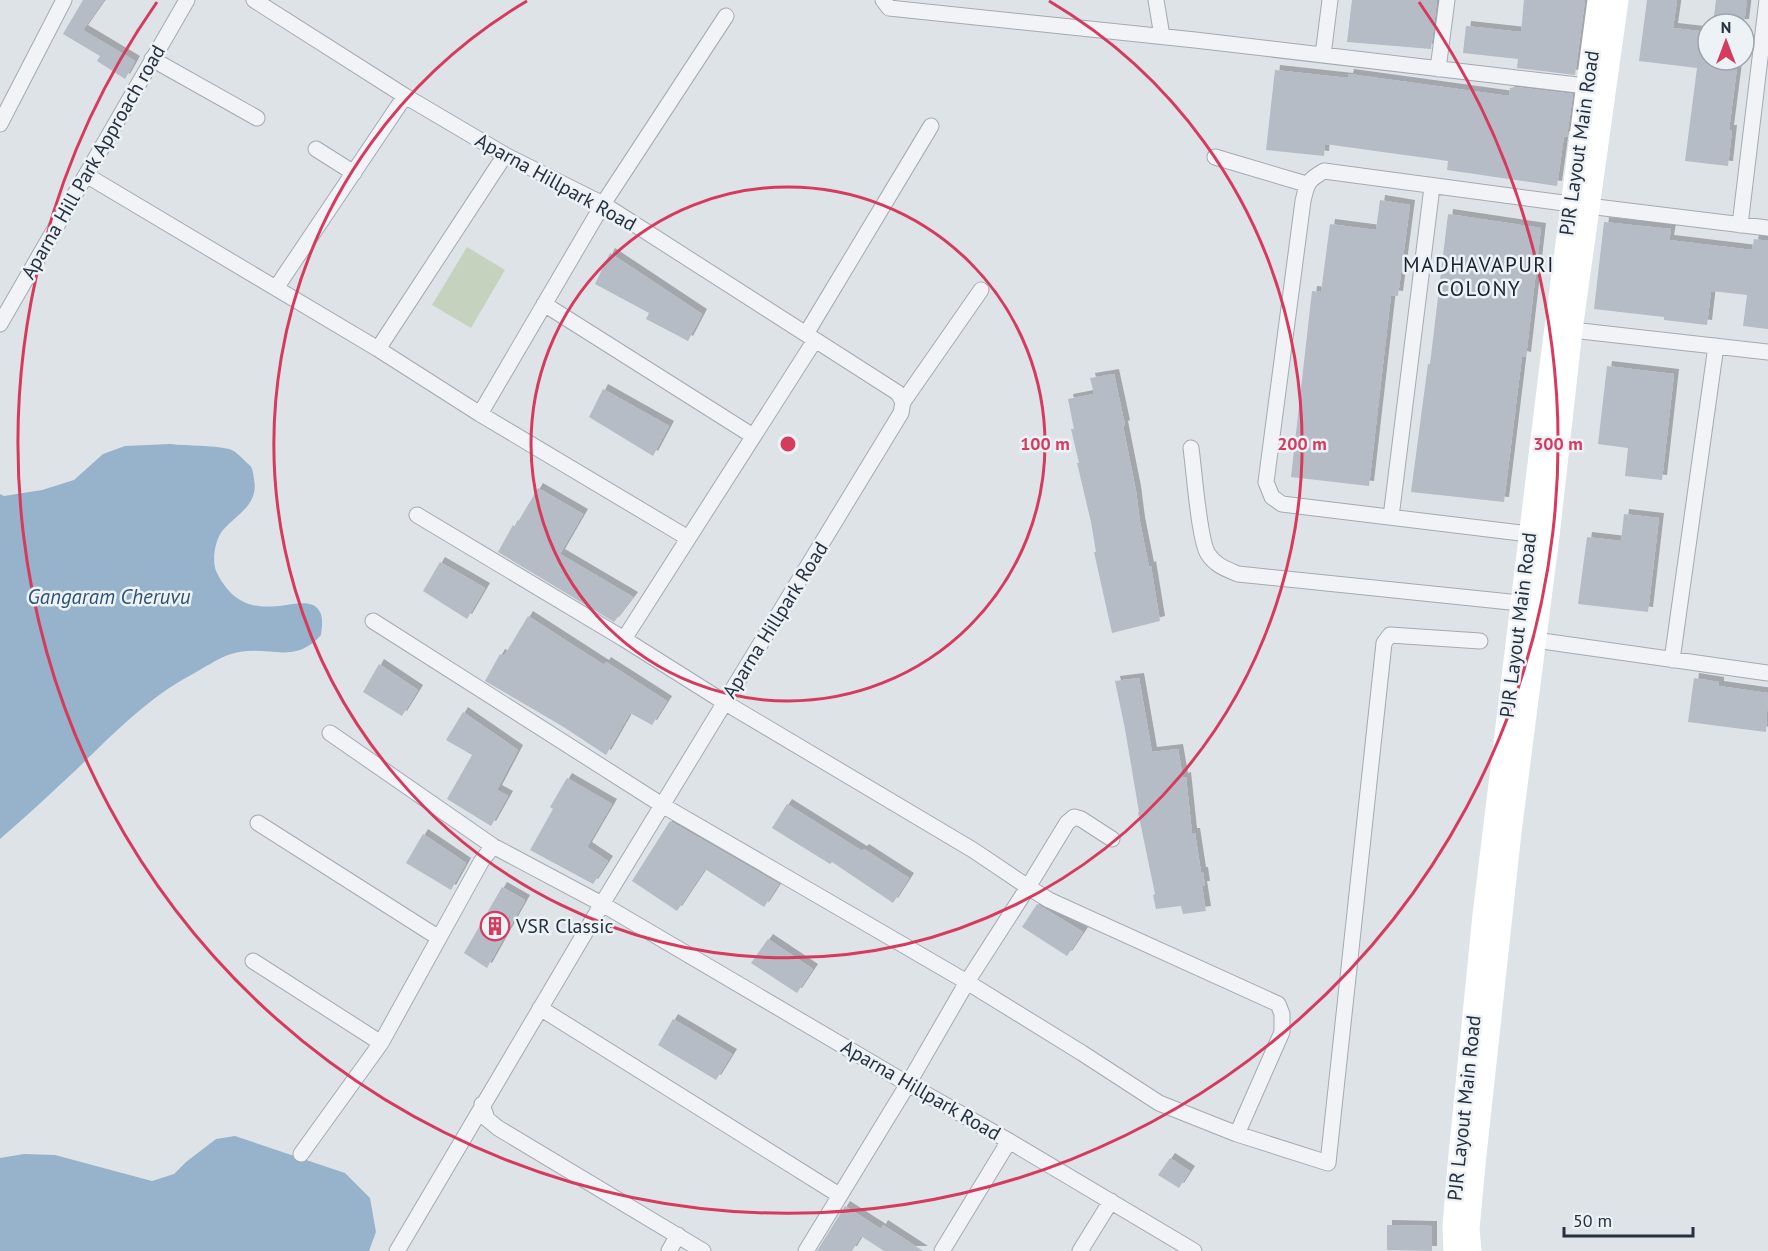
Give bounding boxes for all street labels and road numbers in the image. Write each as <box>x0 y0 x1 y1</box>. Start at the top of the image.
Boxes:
street label: Aparna Hill Park Approach road <box>15 40 171 284</box>
street label: PJR Layout Main Road <box>1553 49 1605 237</box>
street label: Aparna Hillpark Road <box>471 127 641 237</box>
street label: PJR Layout Main Road <box>1494 531 1542 719</box>
street label: Aparna Hillpark Road <box>716 537 834 703</box>
street label: PJR Layout Main Road <box>1441 1014 1487 1202</box>
street label: Aparna Hillpark Road <box>837 1034 1005 1146</box>

